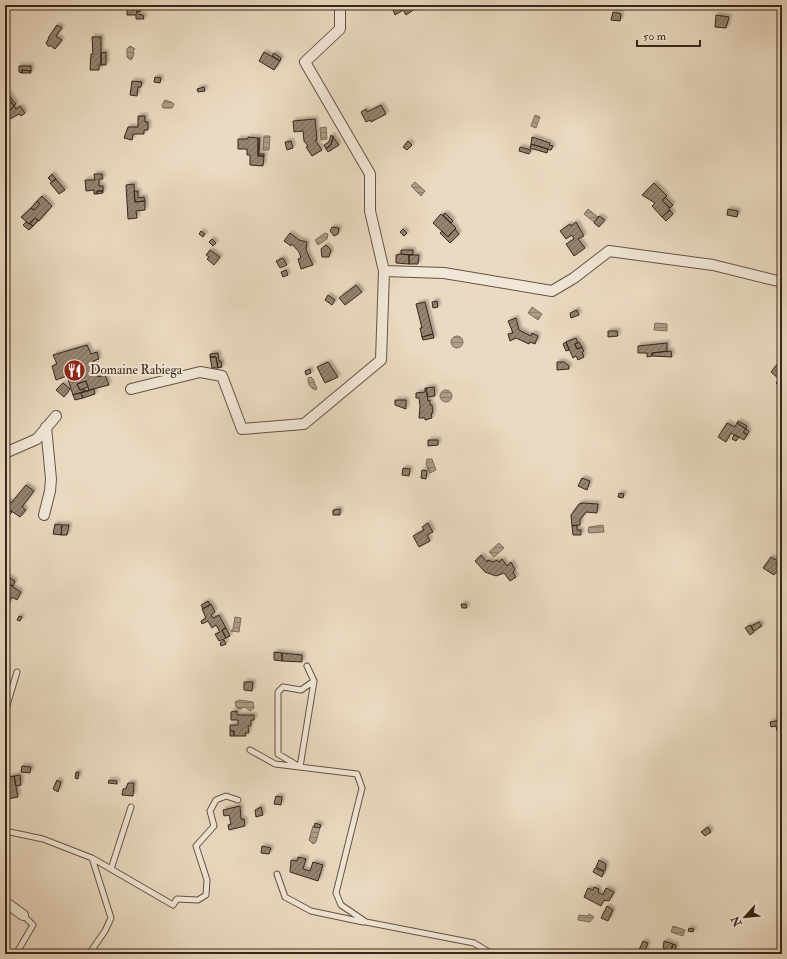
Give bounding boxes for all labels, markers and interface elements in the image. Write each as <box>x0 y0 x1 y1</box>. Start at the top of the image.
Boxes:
scale bar <box>637 22 700 48</box>
text: 50 m <box>643 29 667 44</box>
restaurant icon: Domaine Rabiega <box>62 357 88 383</box>
place label: Domaine Rabiega <box>90 362 183 378</box>
north arrow <box>725 897 765 937</box>
text: N <box>728 913 745 930</box>

